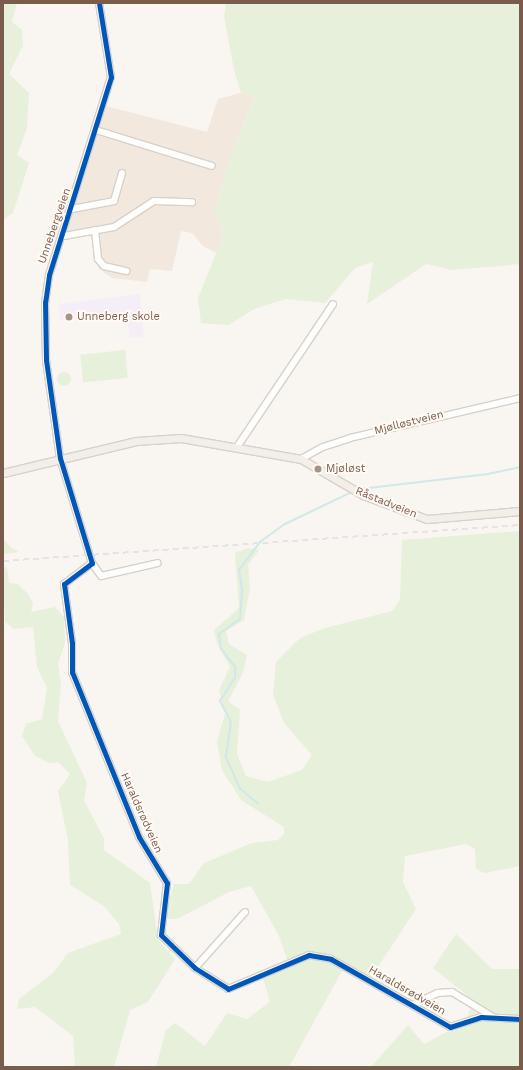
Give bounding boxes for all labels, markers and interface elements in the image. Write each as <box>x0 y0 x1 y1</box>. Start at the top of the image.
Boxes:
street label: Unnebergveien <box>36 186 74 266</box>
place label: Unneberg skole <box>77 310 160 324</box>
marker: Unneberg skole <box>64 312 74 322</box>
street label: Mjølløstveien <box>373 408 445 438</box>
place label: Mjøløst <box>326 462 365 476</box>
marker: Mjøløst <box>313 464 323 474</box>
street label: Råstadveien <box>353 485 419 521</box>
street label: Haraldsrødveien <box>117 771 165 855</box>
street label: Haraldsrødveien <box>366 964 448 1018</box>

